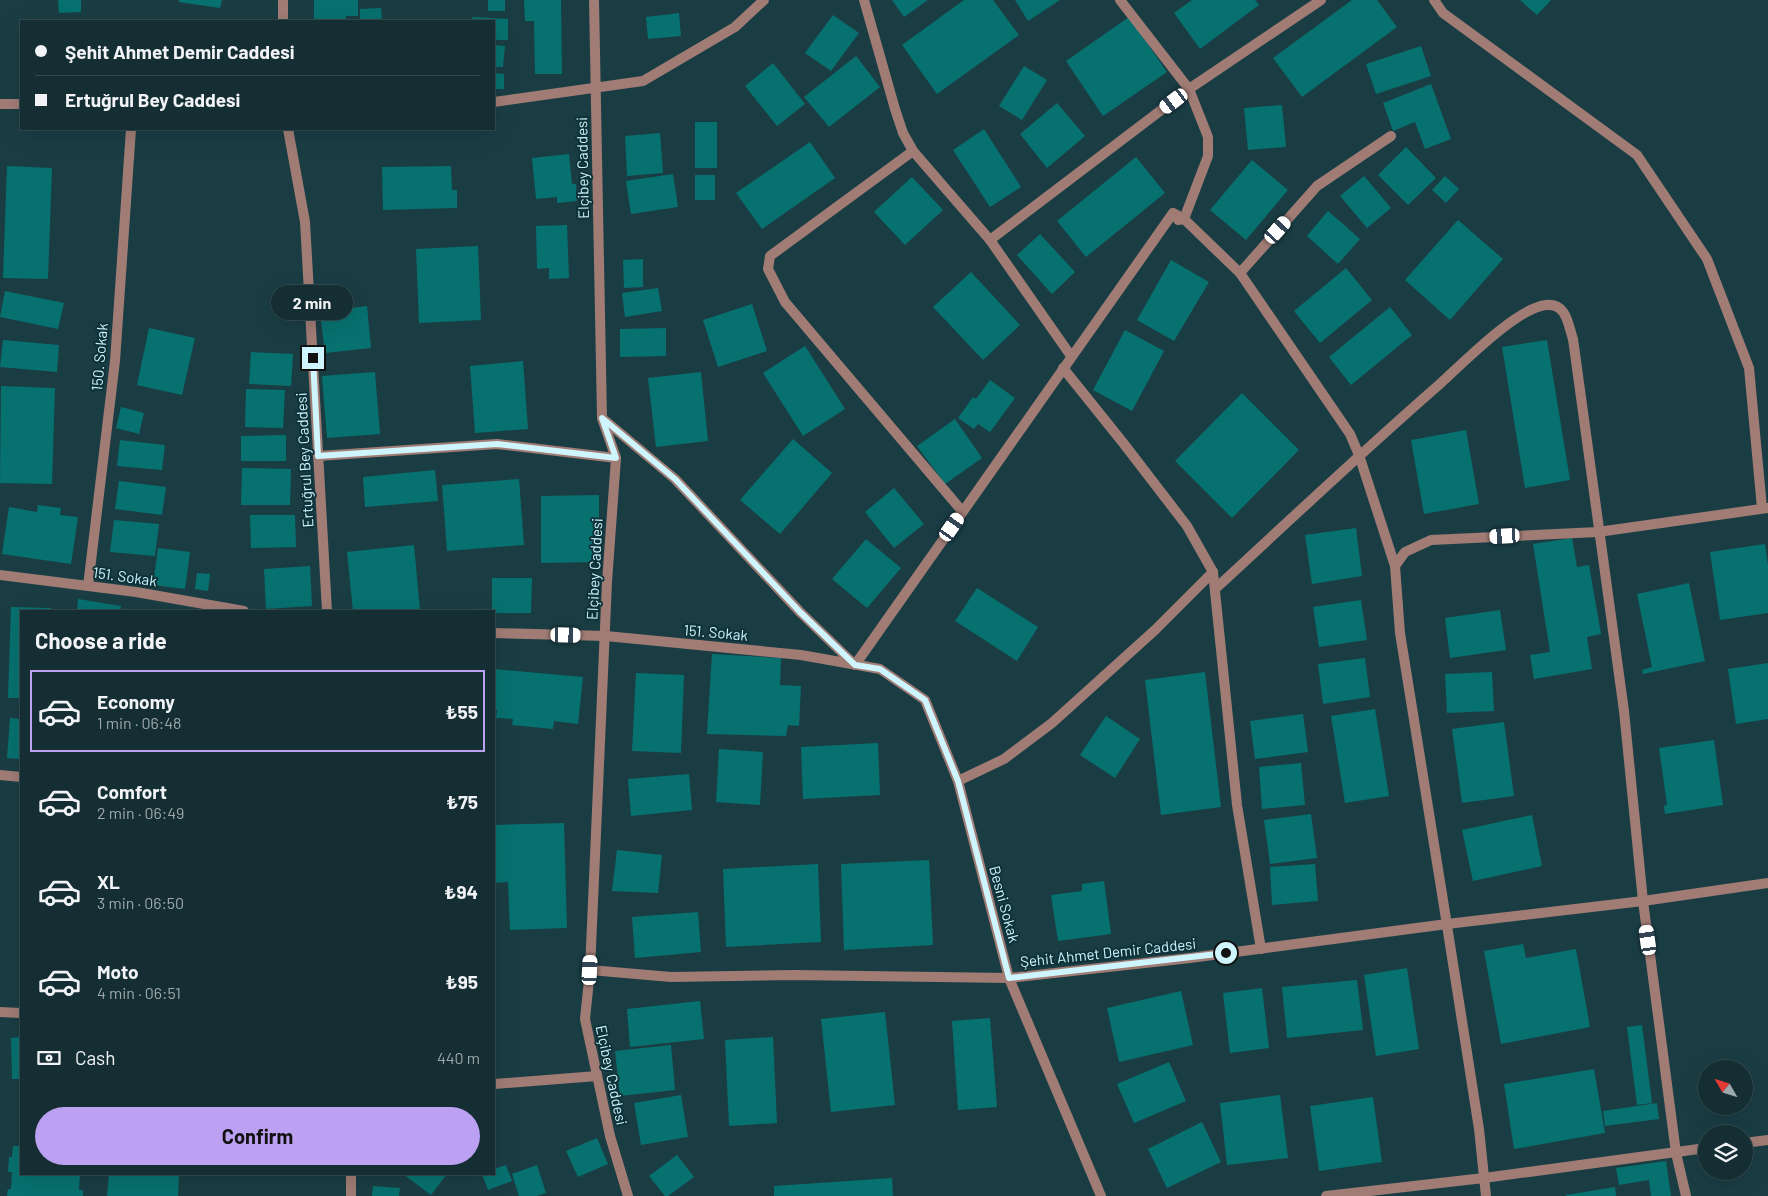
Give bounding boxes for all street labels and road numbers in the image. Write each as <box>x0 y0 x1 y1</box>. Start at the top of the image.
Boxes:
street label: Elçibey Caddesi <box>572 117 592 219</box>
street label: 150. Sokak <box>87 322 111 392</box>
street label: Ertuğrul Bey Caddesi <box>291 392 317 528</box>
street label: Elçibey Caddesi <box>582 518 606 620</box>
street label: 151. Sokak <box>92 563 159 589</box>
street label: 151. Sokak <box>683 620 749 644</box>
street label: Besni Sokak <box>986 864 1024 945</box>
street label: Şehit Ahmet Demir Caddesi <box>1019 934 1197 970</box>
street label: Elçibey Caddesi <box>593 1023 631 1127</box>

